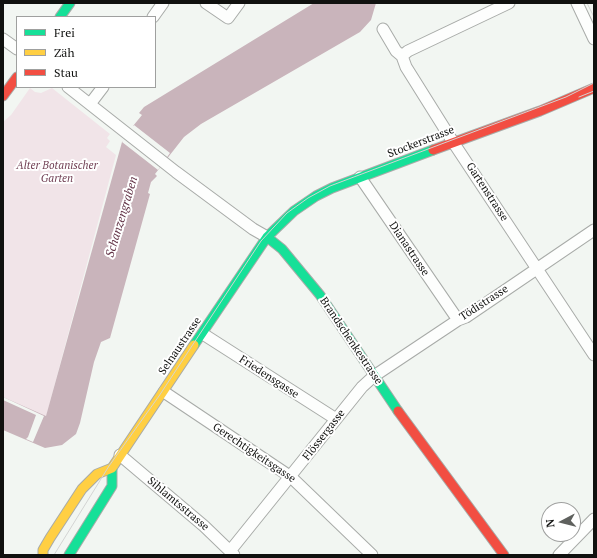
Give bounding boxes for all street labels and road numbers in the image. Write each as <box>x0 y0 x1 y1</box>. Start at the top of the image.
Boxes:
street label: Stockerstrasse <box>386 123 456 161</box>
street label: Gartenstrasse <box>463 160 511 224</box>
street label: Dianastrasse <box>386 219 432 279</box>
street label: Tödistrasse <box>457 282 511 324</box>
street label: Brandschenkestrasse <box>317 295 385 387</box>
street label: Selnaustrasse <box>156 315 204 377</box>
street label: Friedensgasse <box>237 353 301 401</box>
street label: Flössergasse <box>300 407 348 463</box>
street label: Gerechtigkeitsgasse <box>210 420 298 486</box>
street label: Sihlamtsstrasse <box>144 474 212 534</box>

